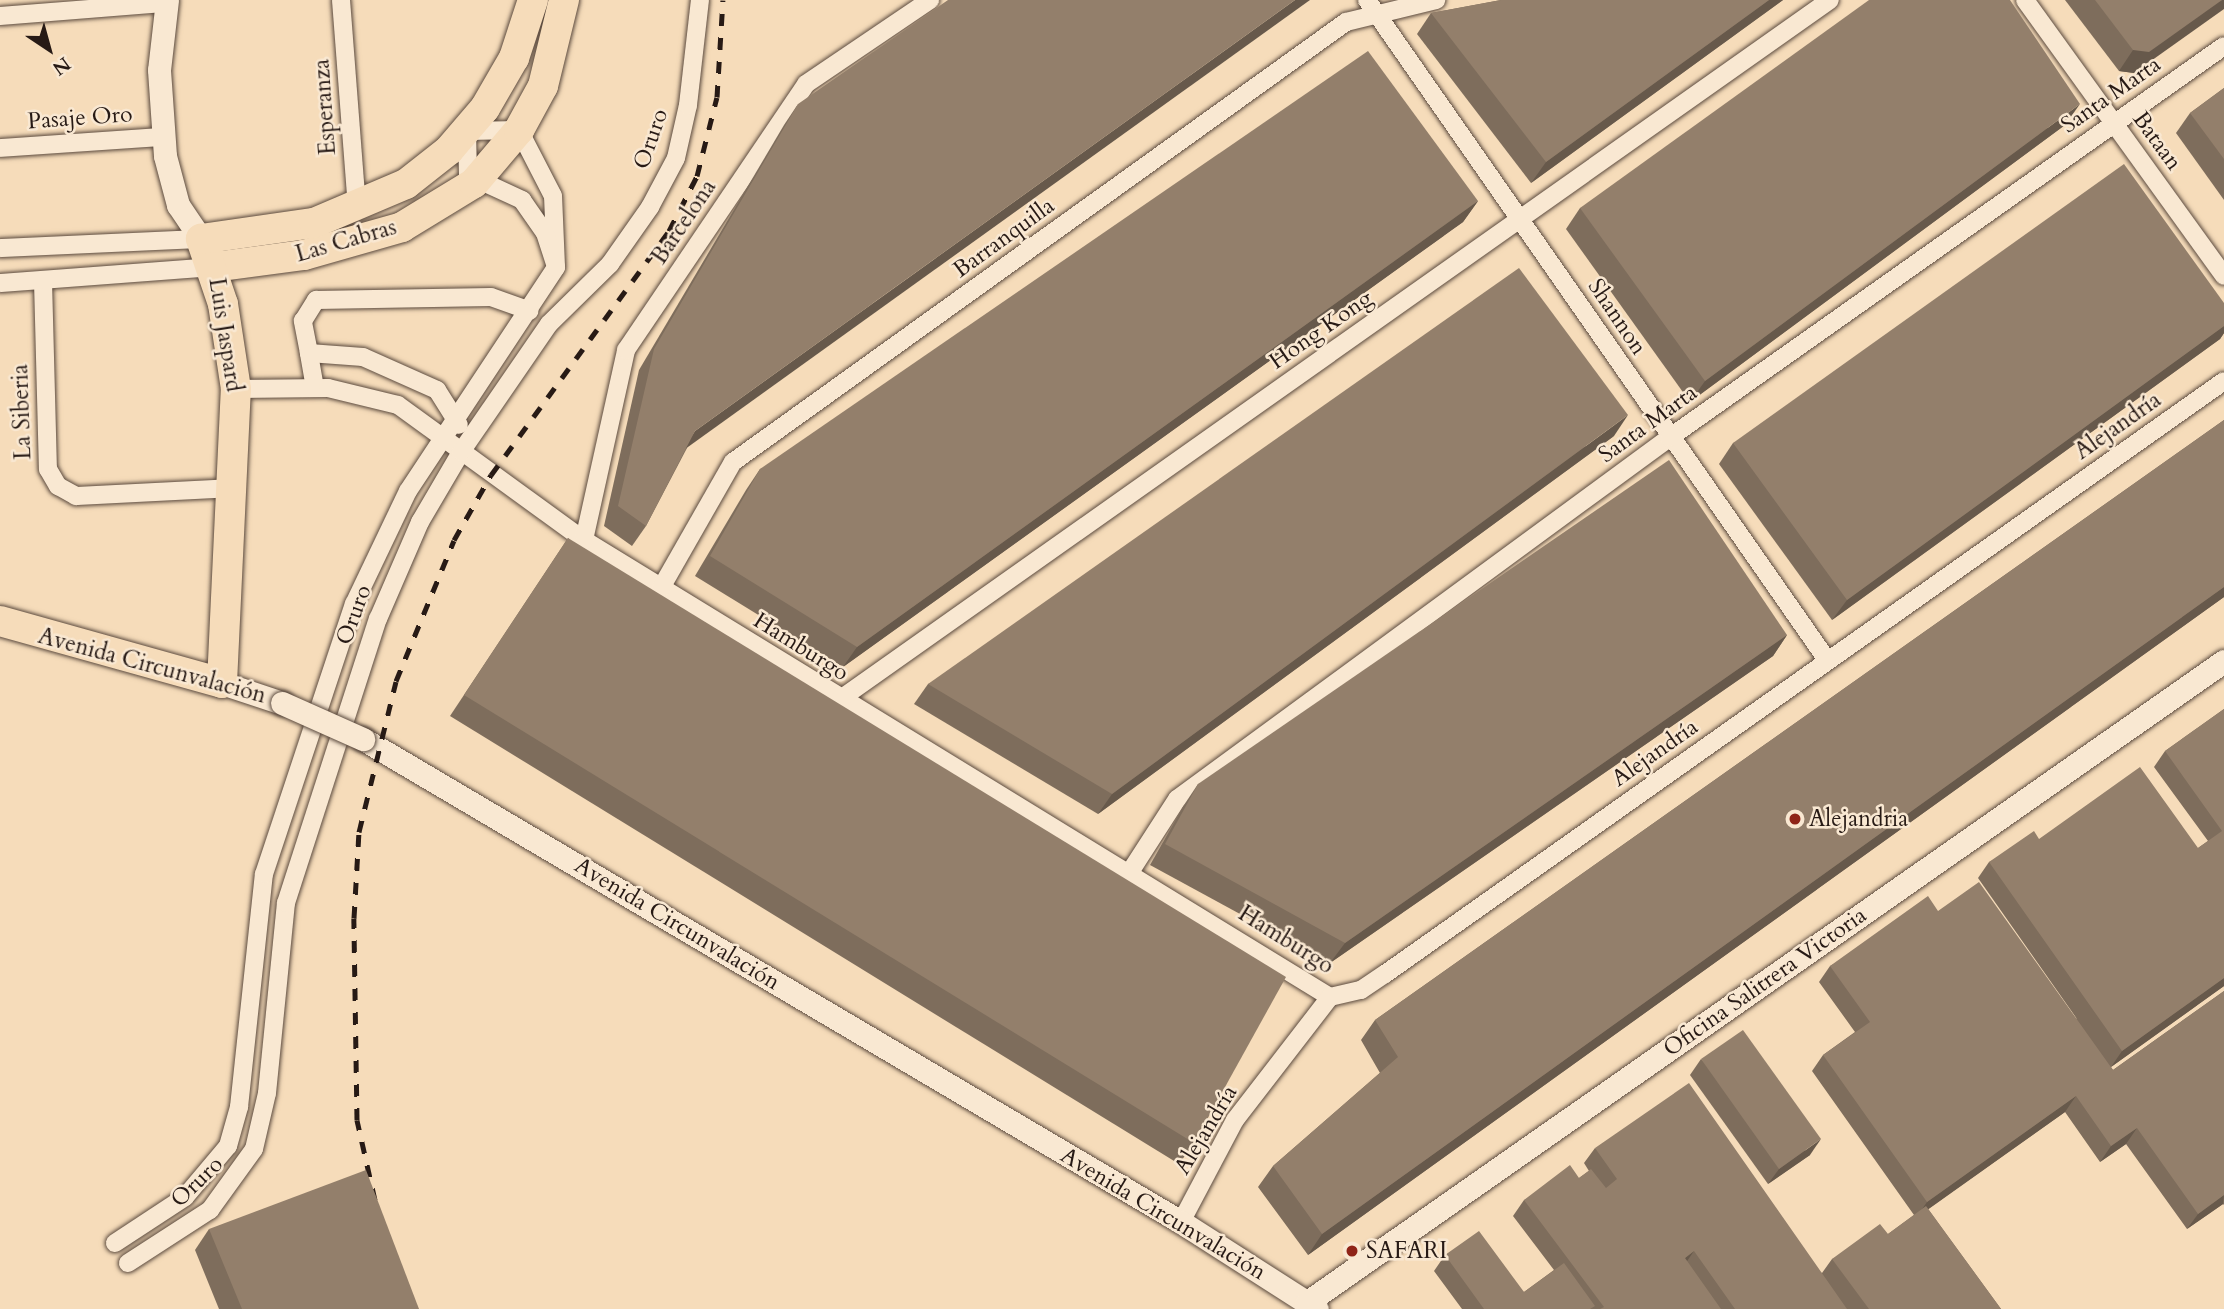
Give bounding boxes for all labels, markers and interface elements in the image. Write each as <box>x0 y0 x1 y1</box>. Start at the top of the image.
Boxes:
north arrow <box>14 14 84 84</box>
text: N <box>47 51 76 81</box>
street label: Santa Marta <box>2056 51 2166 139</box>
street label: Esperanza <box>308 58 342 156</box>
street label: Pasaje Oro <box>27 101 133 135</box>
street label: Oruro <box>628 105 674 173</box>
street label: Bataan <box>2127 106 2187 176</box>
street label: Barcelona <box>646 174 722 270</box>
street label: Barranquilla <box>948 192 1060 284</box>
street label: Las Cabras <box>292 213 400 269</box>
street label: Shannon <box>1582 274 1652 360</box>
street label: Luis Jaspard <box>202 276 248 394</box>
street label: Hong Kong <box>1264 284 1378 376</box>
street label: La Siberia <box>7 364 37 460</box>
street label: Santa Marta <box>1593 379 1703 469</box>
street label: Alejandría <box>2069 386 2167 466</box>
street label: Oruro <box>330 581 378 649</box>
street label: Hamburgo <box>748 607 854 687</box>
street label: Avenida Circunvalación <box>35 622 269 710</box>
street label: Alejandría <box>1606 713 1704 793</box>
place label: Alejandria <box>1809 805 1908 833</box>
marker: Alejandria <box>1787 811 1803 827</box>
street label: Avenida Circunvalación <box>569 852 785 996</box>
street label: Hamburgo <box>1233 900 1339 980</box>
street label: Oficina Salitrera Victoria <box>1658 901 1872 1063</box>
street label: Alejandría <box>1169 1080 1243 1180</box>
street label: Avenida Circunvalación <box>1055 1142 1271 1286</box>
street label: Oruro <box>165 1151 229 1213</box>
place label: SAFARI <box>1366 1237 1447 1265</box>
marker: SAFARI <box>1344 1243 1360 1259</box>

